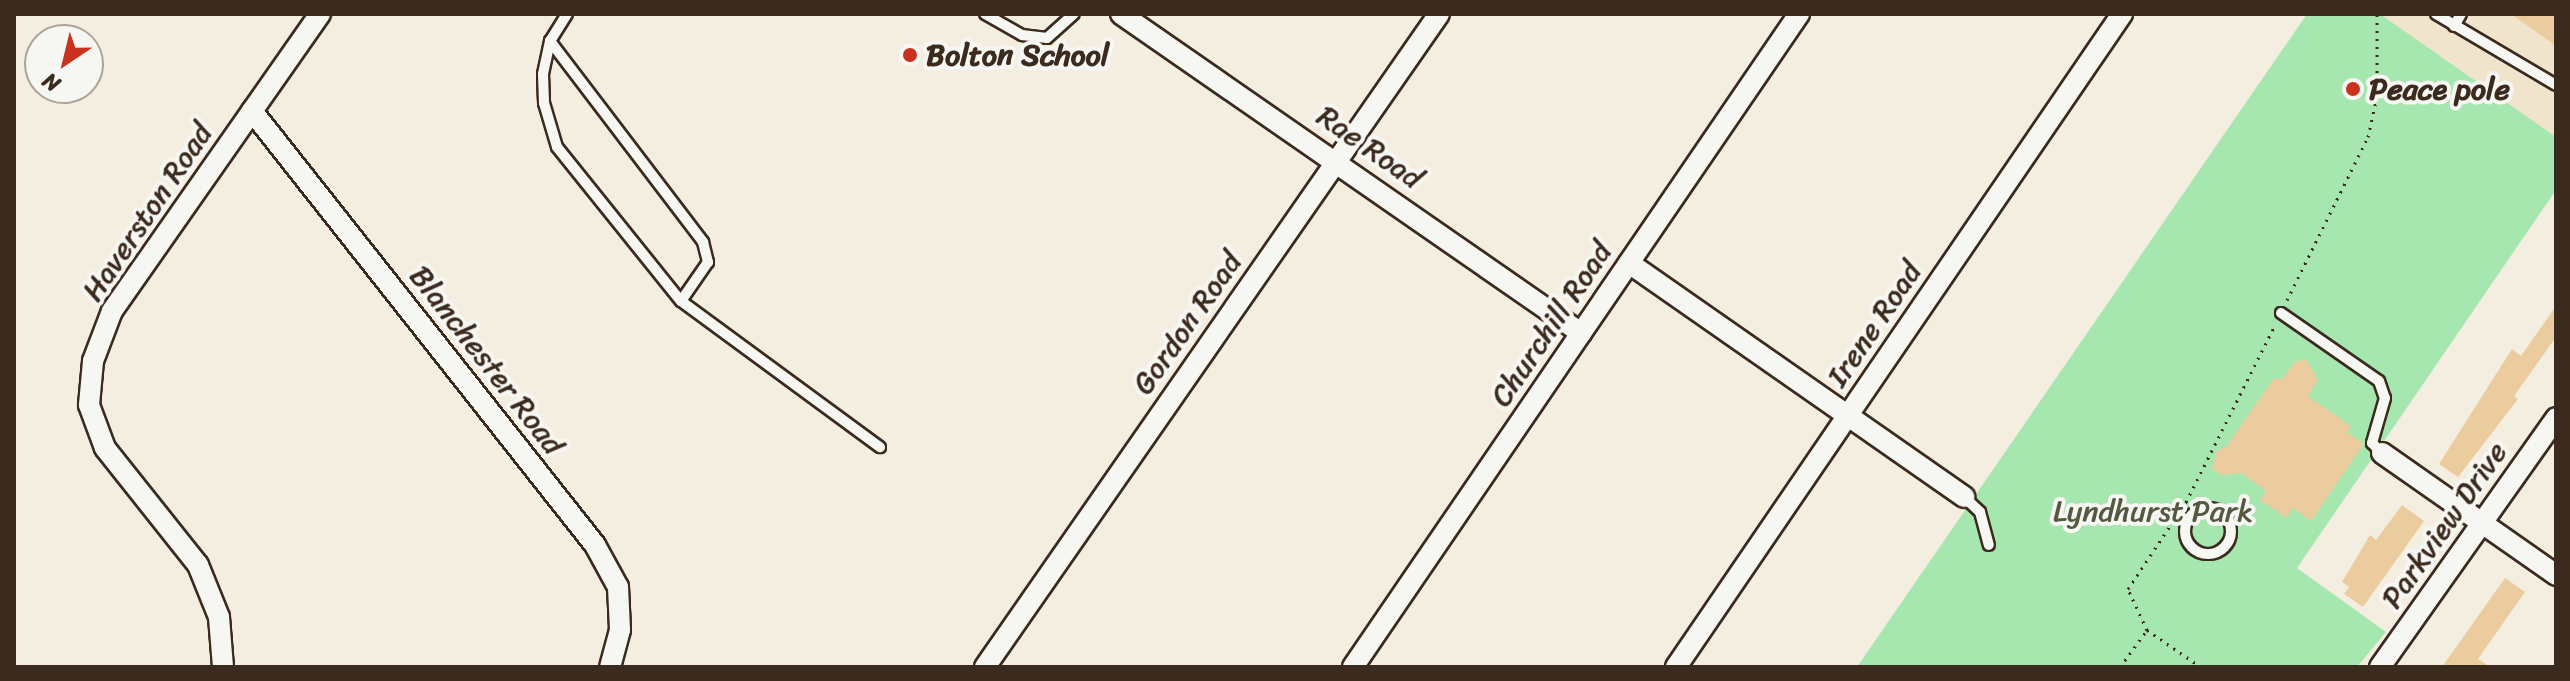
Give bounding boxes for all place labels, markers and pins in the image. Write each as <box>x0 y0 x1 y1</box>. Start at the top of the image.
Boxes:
place label: Bolton School <box>926 37 1110 73</box>
marker: Bolton School <box>901 46 919 64</box>
place label: Peace pole <box>2369 71 2510 107</box>
marker: Peace pole <box>2344 80 2362 98</box>

